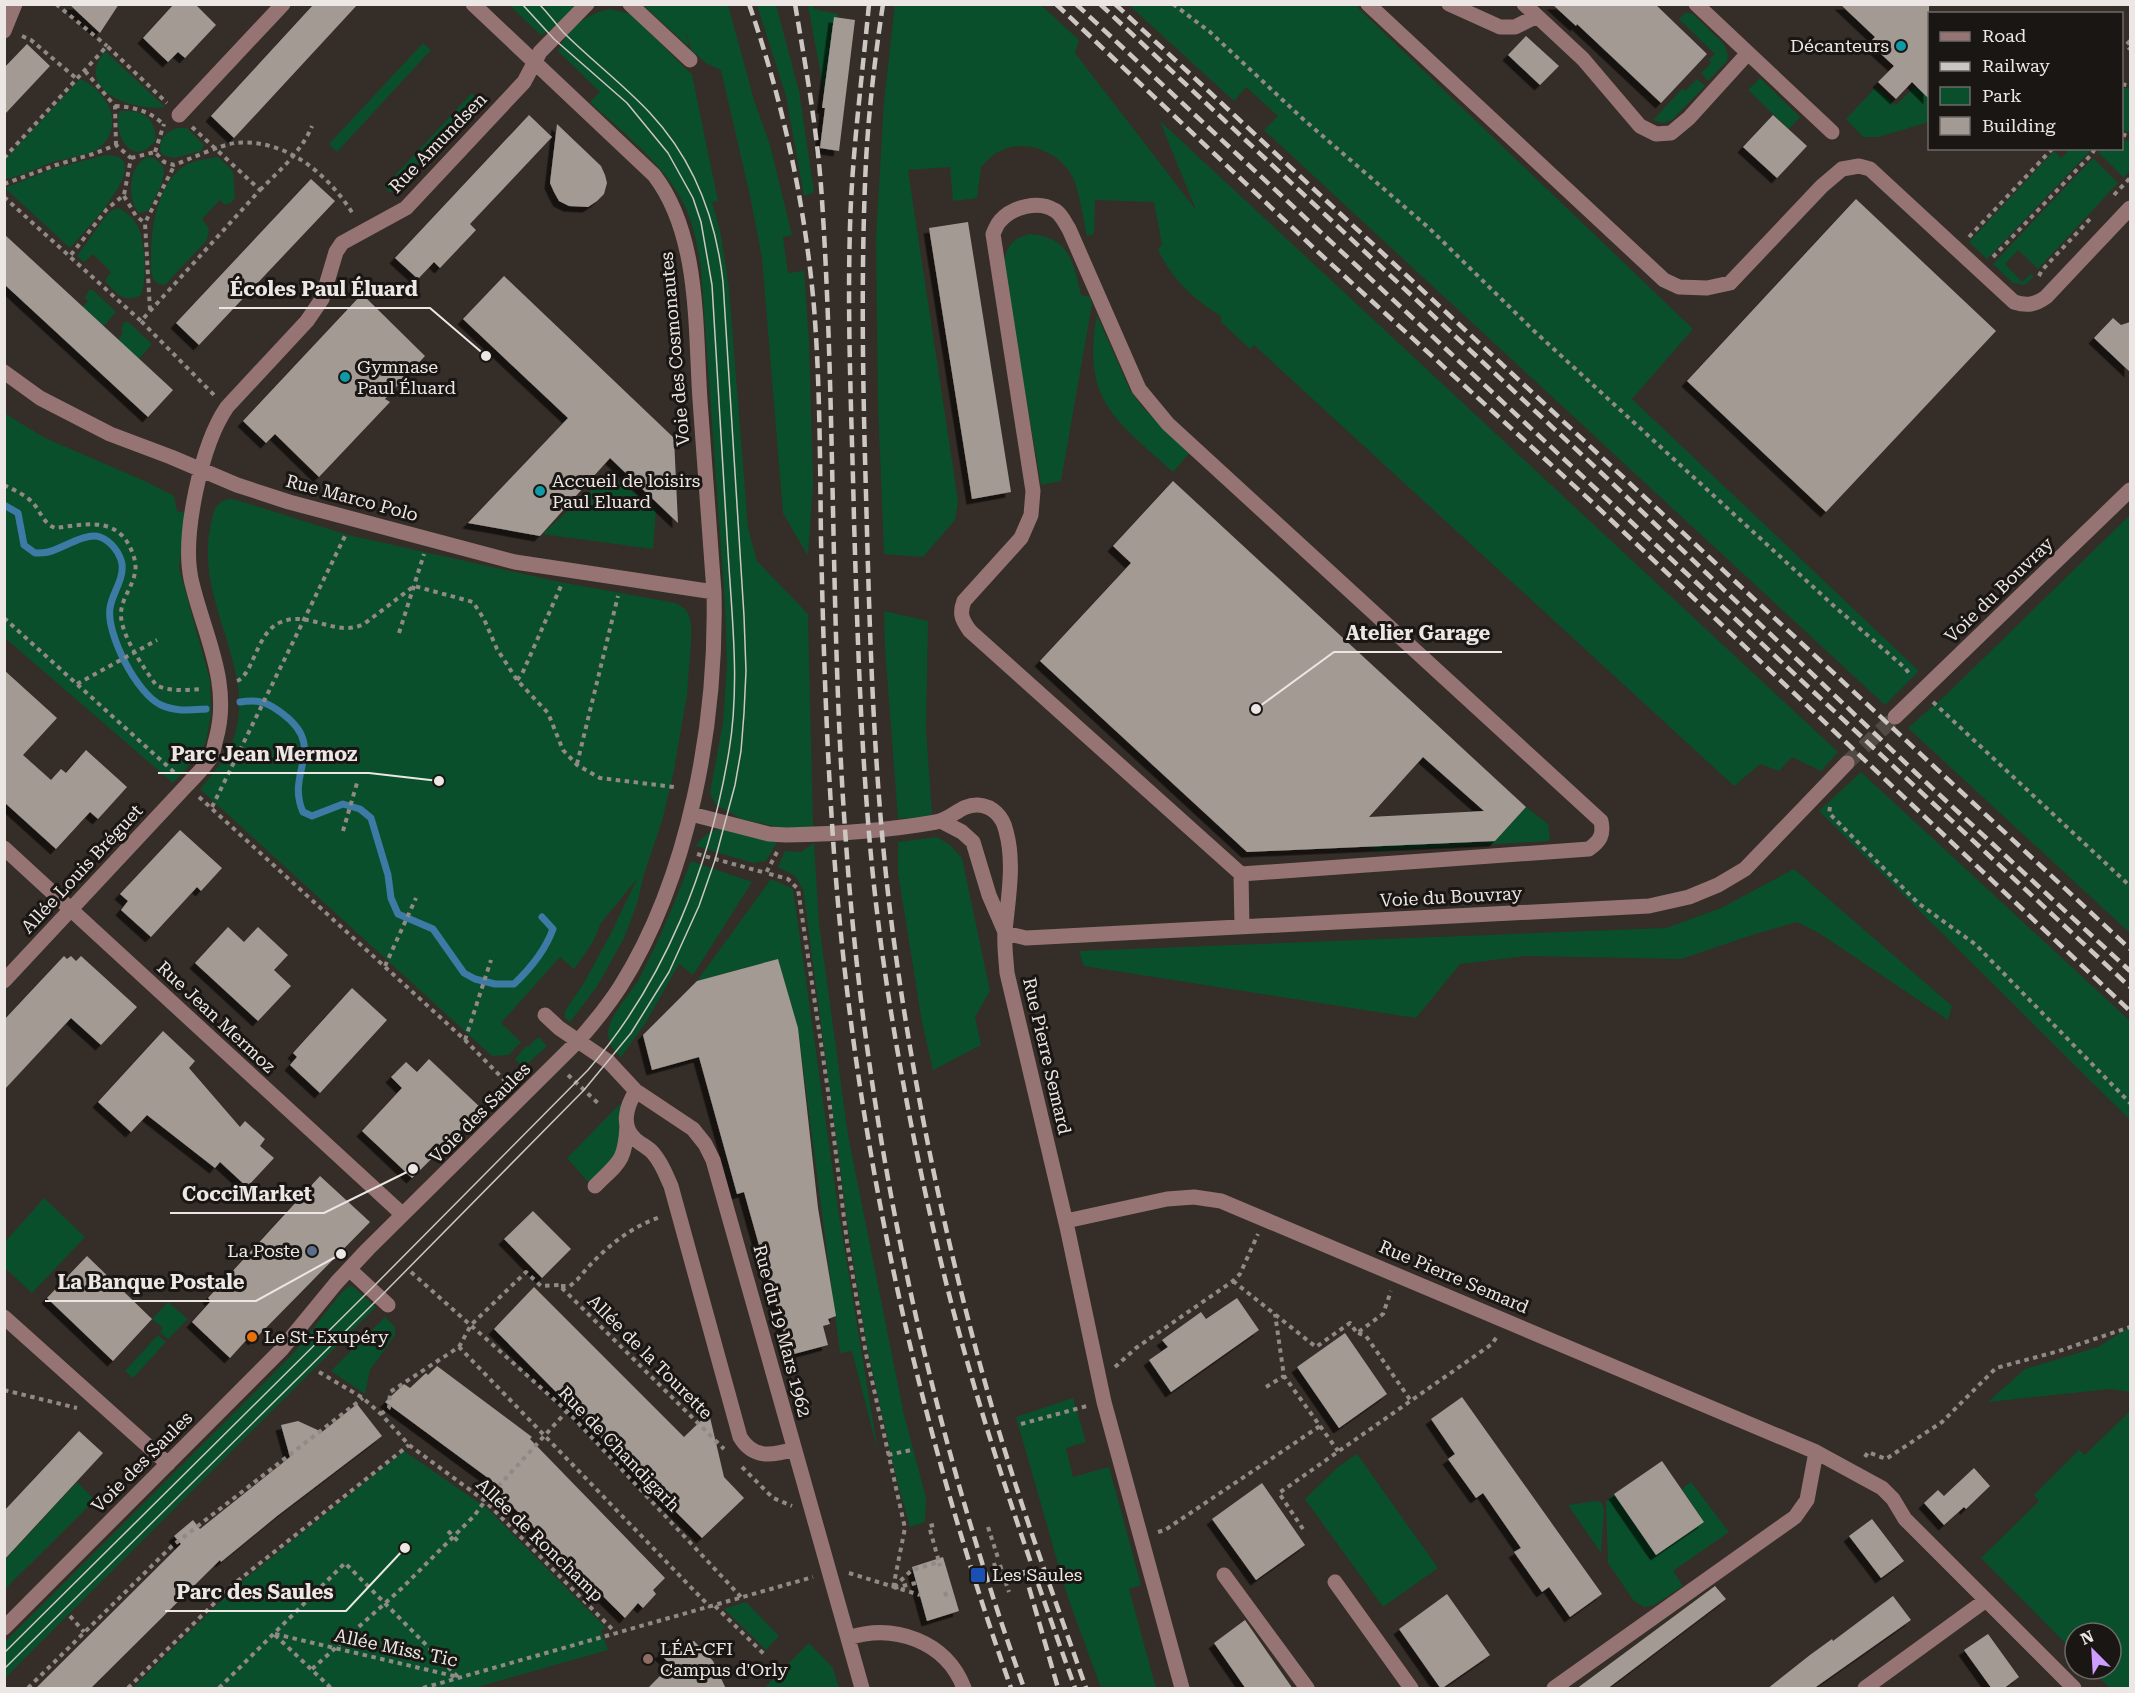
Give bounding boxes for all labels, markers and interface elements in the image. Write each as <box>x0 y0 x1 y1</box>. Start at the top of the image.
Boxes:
legend <box>1928 12 2123 150</box>
text: Road <box>1982 25 2027 46</box>
place label: Décanteurs <box>1790 35 1889 56</box>
marker: Décanteurs <box>1894 39 1908 53</box>
text: Railway <box>1982 55 2050 76</box>
text: Park <box>1982 85 2022 106</box>
street label: Rue Amundsen <box>385 88 491 197</box>
text: Building <box>1982 115 2056 136</box>
street label: Voie des Cosmonautes <box>656 251 693 447</box>
callout: Écoles Paul Éluard <box>219 270 430 308</box>
text: Écoles Paul Éluard <box>230 276 419 301</box>
place label: Gymnase Paul Éluard <box>357 356 456 398</box>
marker: Gymnase Paul Éluard <box>338 370 352 384</box>
street label: Rue Marco Polo <box>284 470 421 525</box>
place label: Accueil de loisirs Paul Eluard <box>552 470 700 512</box>
marker: Accueil de loisirs Paul Eluard <box>533 484 547 498</box>
street label: Voie du Bouvray <box>1940 532 2057 647</box>
callout: Atelier Garage <box>1334 614 1502 652</box>
text: Atelier Garage <box>1346 621 1491 645</box>
callout: Parc Jean Mermoz <box>158 735 369 773</box>
text: Parc Jean Mermoz <box>171 742 357 766</box>
street label: Allée Louis Bréguet <box>17 800 147 937</box>
street label: Voie du Bouvray <box>1379 882 1523 911</box>
street label: Rue Jean Mermoz <box>153 957 280 1077</box>
street label: Rue Pierre Semard <box>1019 975 1076 1137</box>
street label: Voie des Saules <box>425 1058 534 1167</box>
callout: CocciMarket <box>170 1175 324 1213</box>
text: CocciMarket <box>182 1182 312 1206</box>
street label: Rue Pierre Semard <box>1376 1236 1533 1318</box>
place label: La Poste <box>227 1240 300 1261</box>
street label: Rue du 19 Mars 1962 <box>749 1242 816 1419</box>
marker: La Poste <box>305 1244 319 1258</box>
callout: La Banque Postale <box>45 1263 256 1301</box>
text: La Banque Postale <box>57 1270 245 1294</box>
street label: Allée de la Tourette <box>584 1290 717 1423</box>
place label: Le St-Exupéry <box>264 1326 389 1347</box>
marker: Le St-Exupéry <box>245 1330 259 1344</box>
street label: Rue de Chandigarh <box>554 1382 685 1516</box>
street label: Voie des Saules <box>87 1407 196 1516</box>
street label: Allée de Ronchamp <box>472 1473 608 1606</box>
place label: Les Saules <box>992 1564 1082 1585</box>
marker: Les Saules <box>969 1566 987 1584</box>
callout: Parc des Saules <box>165 1573 346 1611</box>
text: Parc des Saules <box>176 1580 334 1604</box>
north arrow <box>2063 1621 2123 1681</box>
street label: Allée Miss. Tic <box>333 1624 460 1671</box>
text: N <box>2078 1627 2097 1649</box>
place label: LÉA-CFI Campus d'Orly <box>660 1638 788 1680</box>
marker: LÉA-CFI Campus d'Orly <box>641 1652 655 1666</box>

